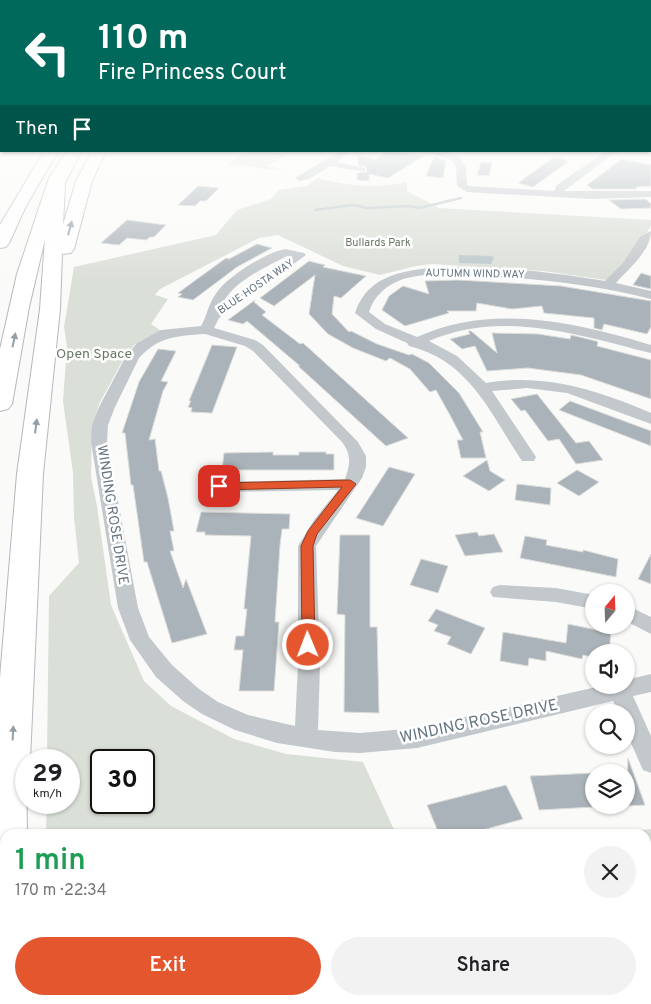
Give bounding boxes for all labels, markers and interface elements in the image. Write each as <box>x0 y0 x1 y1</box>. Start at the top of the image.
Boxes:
text: 110 m <box>98 17 188 61</box>
icon: left <box>15 20 80 85</box>
text: Fire Princess Court <box>98 60 287 87</box>
icon: arrive <box>68 115 96 143</box>
text: Then <box>15 117 58 141</box>
one-way arrow <box>66 220 74 235</box>
park label: Bullards Park <box>345 236 411 250</box>
street label: BLUE HOSTA WAY <box>215 256 297 318</box>
street label: AUTUMN WIND WAY <box>425 266 525 282</box>
one-way arrow <box>10 332 18 347</box>
park label: Open Space <box>56 346 132 363</box>
one-way arrow <box>32 418 40 434</box>
street label: WINDING ROSE DRIVE <box>93 444 131 586</box>
pin <box>198 465 240 507</box>
icon: arrive <box>205 472 233 500</box>
north arrow <box>585 584 635 634</box>
map controls <box>585 584 635 814</box>
position arrow <box>281 618 333 670</box>
button: sound <box>585 644 635 694</box>
street label: WINDING ROSE DRIVE <box>398 695 560 749</box>
button: search <box>585 704 635 754</box>
one-way arrow <box>10 724 18 740</box>
speed limit sign: 30 <box>90 749 155 814</box>
text: 29 <box>32 759 63 791</box>
button: layers <box>585 764 635 814</box>
text: km/h <box>33 786 62 802</box>
text: 1 min <box>15 843 86 880</box>
button: close <box>584 846 636 898</box>
text: 170 m · 22:34 <box>15 881 107 901</box>
button: Exit <box>15 937 321 995</box>
button: Share <box>331 937 636 995</box>

